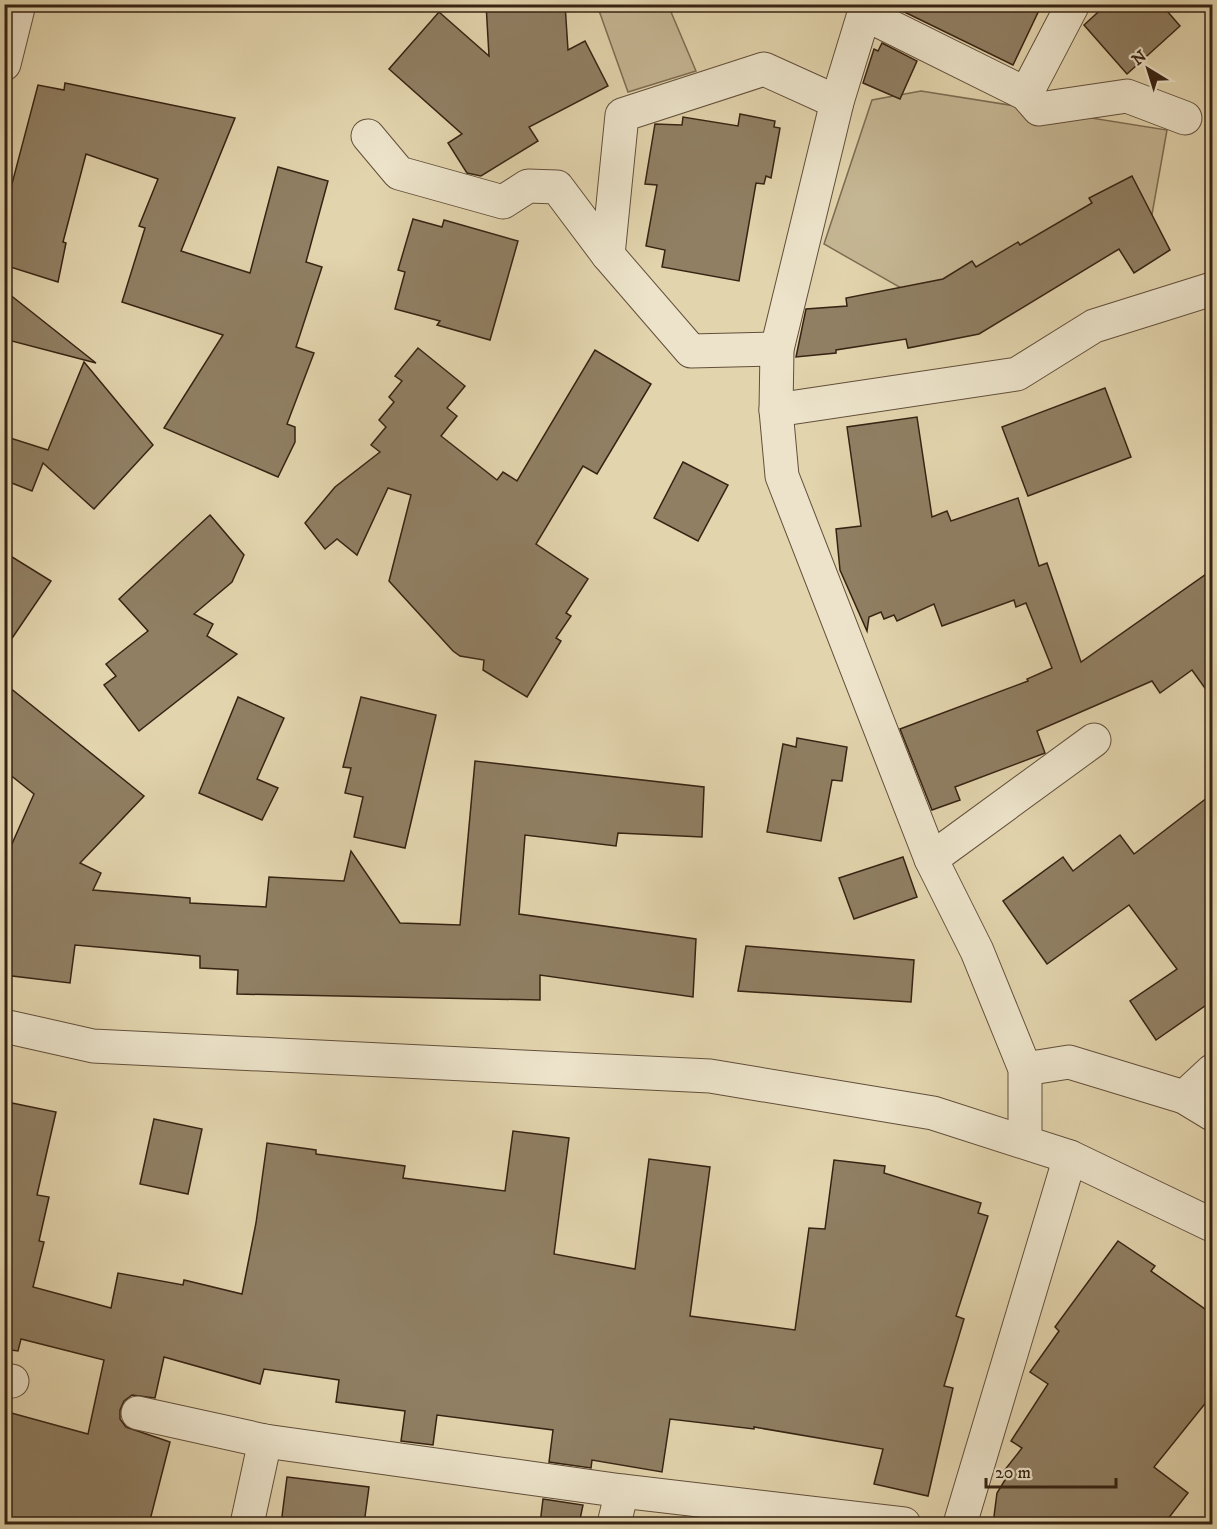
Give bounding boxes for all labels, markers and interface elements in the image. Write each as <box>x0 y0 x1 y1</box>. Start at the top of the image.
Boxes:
north arrow <box>1118 39 1178 99</box>
text: N <box>1128 46 1151 70</box>
scale bar <box>986 1451 1116 1489</box>
text: 20 m <box>995 1462 1031 1484</box>

